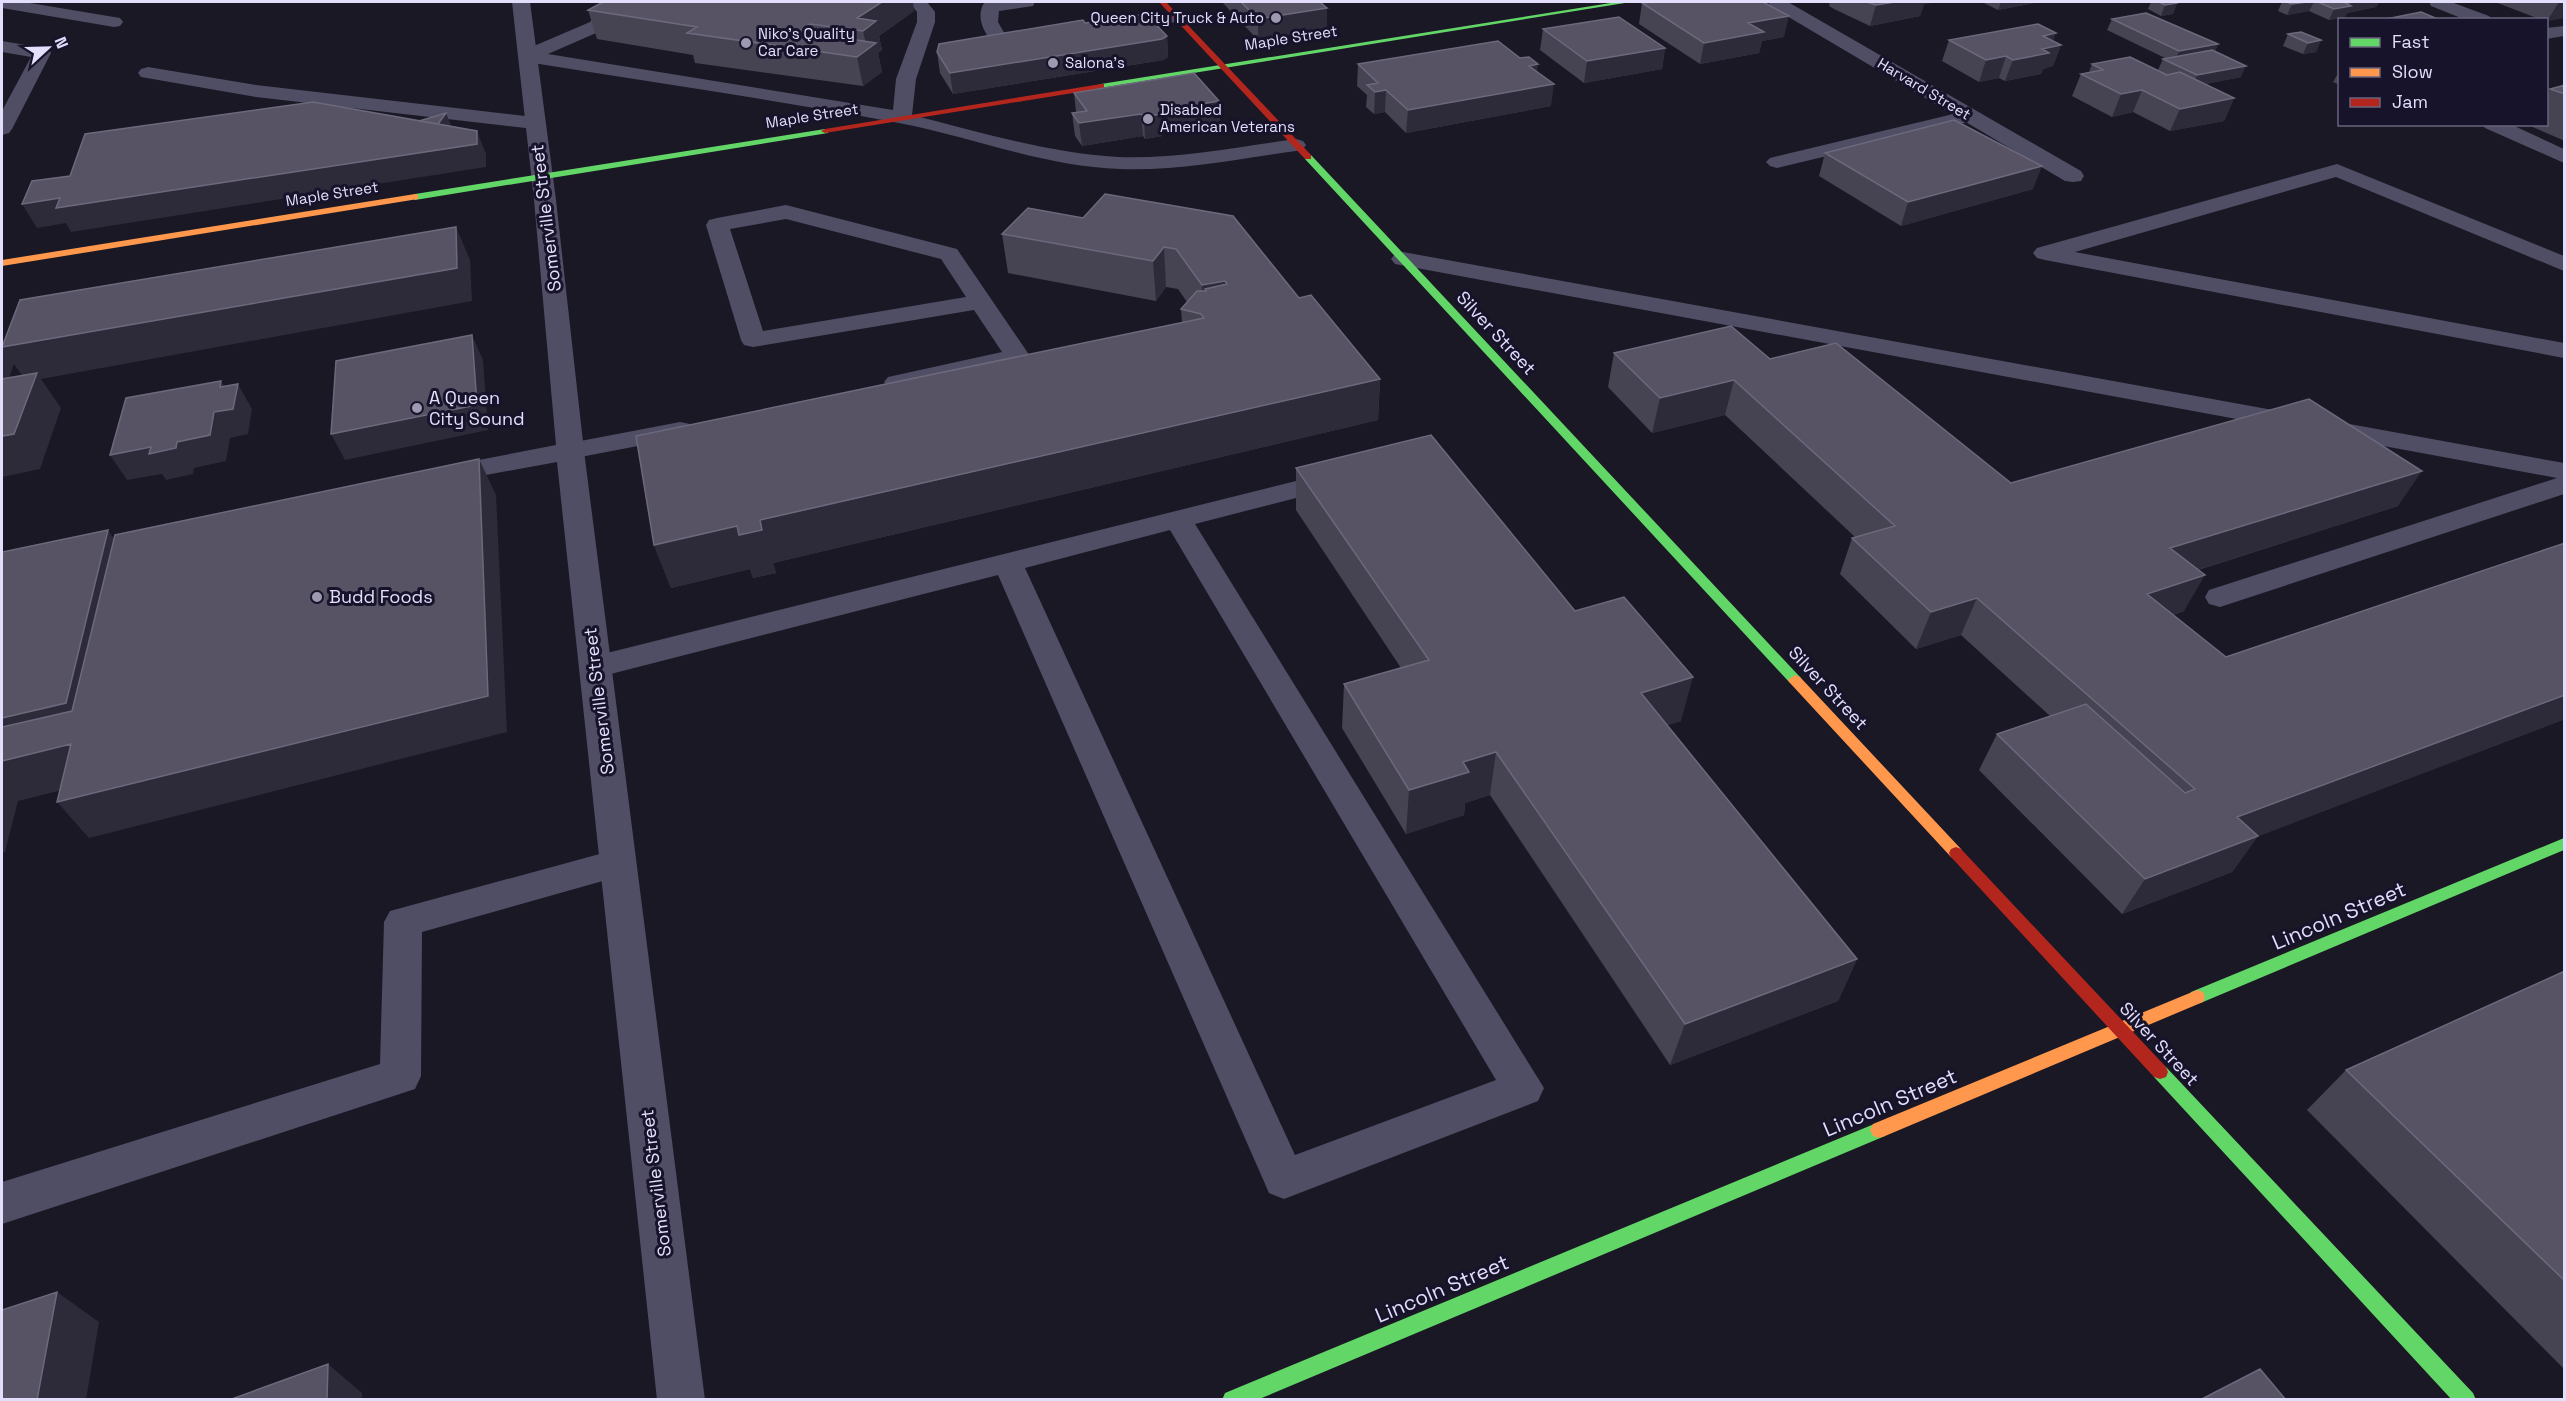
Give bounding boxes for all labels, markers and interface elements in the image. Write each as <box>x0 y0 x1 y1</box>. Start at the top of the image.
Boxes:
place label: Queen City Truck & Auto <box>1090 8 1264 27</box>
marker: Queen City Truck & Auto <box>1269 11 1283 25</box>
north arrow <box>18 18 78 78</box>
legend <box>2338 18 2548 126</box>
street label: Maple Street <box>1243 21 1339 54</box>
place label: Niko's Quality Car Care <box>758 24 855 60</box>
text: Fast <box>2392 30 2429 53</box>
text: N <box>50 34 73 51</box>
marker: Niko's Quality Car Care <box>739 36 753 50</box>
place label: Salona's <box>1065 53 1125 72</box>
street label: Harvard Street <box>1874 53 1974 124</box>
marker: Salona's <box>1046 56 1060 70</box>
text: Slow <box>2392 60 2433 83</box>
text: Jam <box>2392 90 2428 113</box>
street label: Maple Street <box>764 99 860 132</box>
place label: Disabled American Veterans <box>1160 100 1295 136</box>
marker: Disabled American Veterans <box>1141 112 1155 126</box>
street label: Somerville Street <box>525 143 566 293</box>
street label: Maple Street <box>284 177 380 210</box>
street label: Silver Street <box>1452 286 1541 379</box>
place label: A Queen City Sound <box>429 386 525 430</box>
marker: A Queen City Sound <box>410 401 424 415</box>
place label: Budd Foods <box>329 585 433 608</box>
marker: Budd Foods <box>310 590 324 604</box>
street label: Somerville Street <box>578 626 619 776</box>
street label: Silver Street <box>1784 641 1873 734</box>
street label: Lincoln Street <box>2268 875 2410 956</box>
street label: Silver Street <box>2115 997 2204 1090</box>
street label: Lincoln Street <box>1819 1062 1961 1143</box>
street label: Somerville Street <box>635 1108 676 1258</box>
street label: Lincoln Street <box>1371 1248 1513 1329</box>

